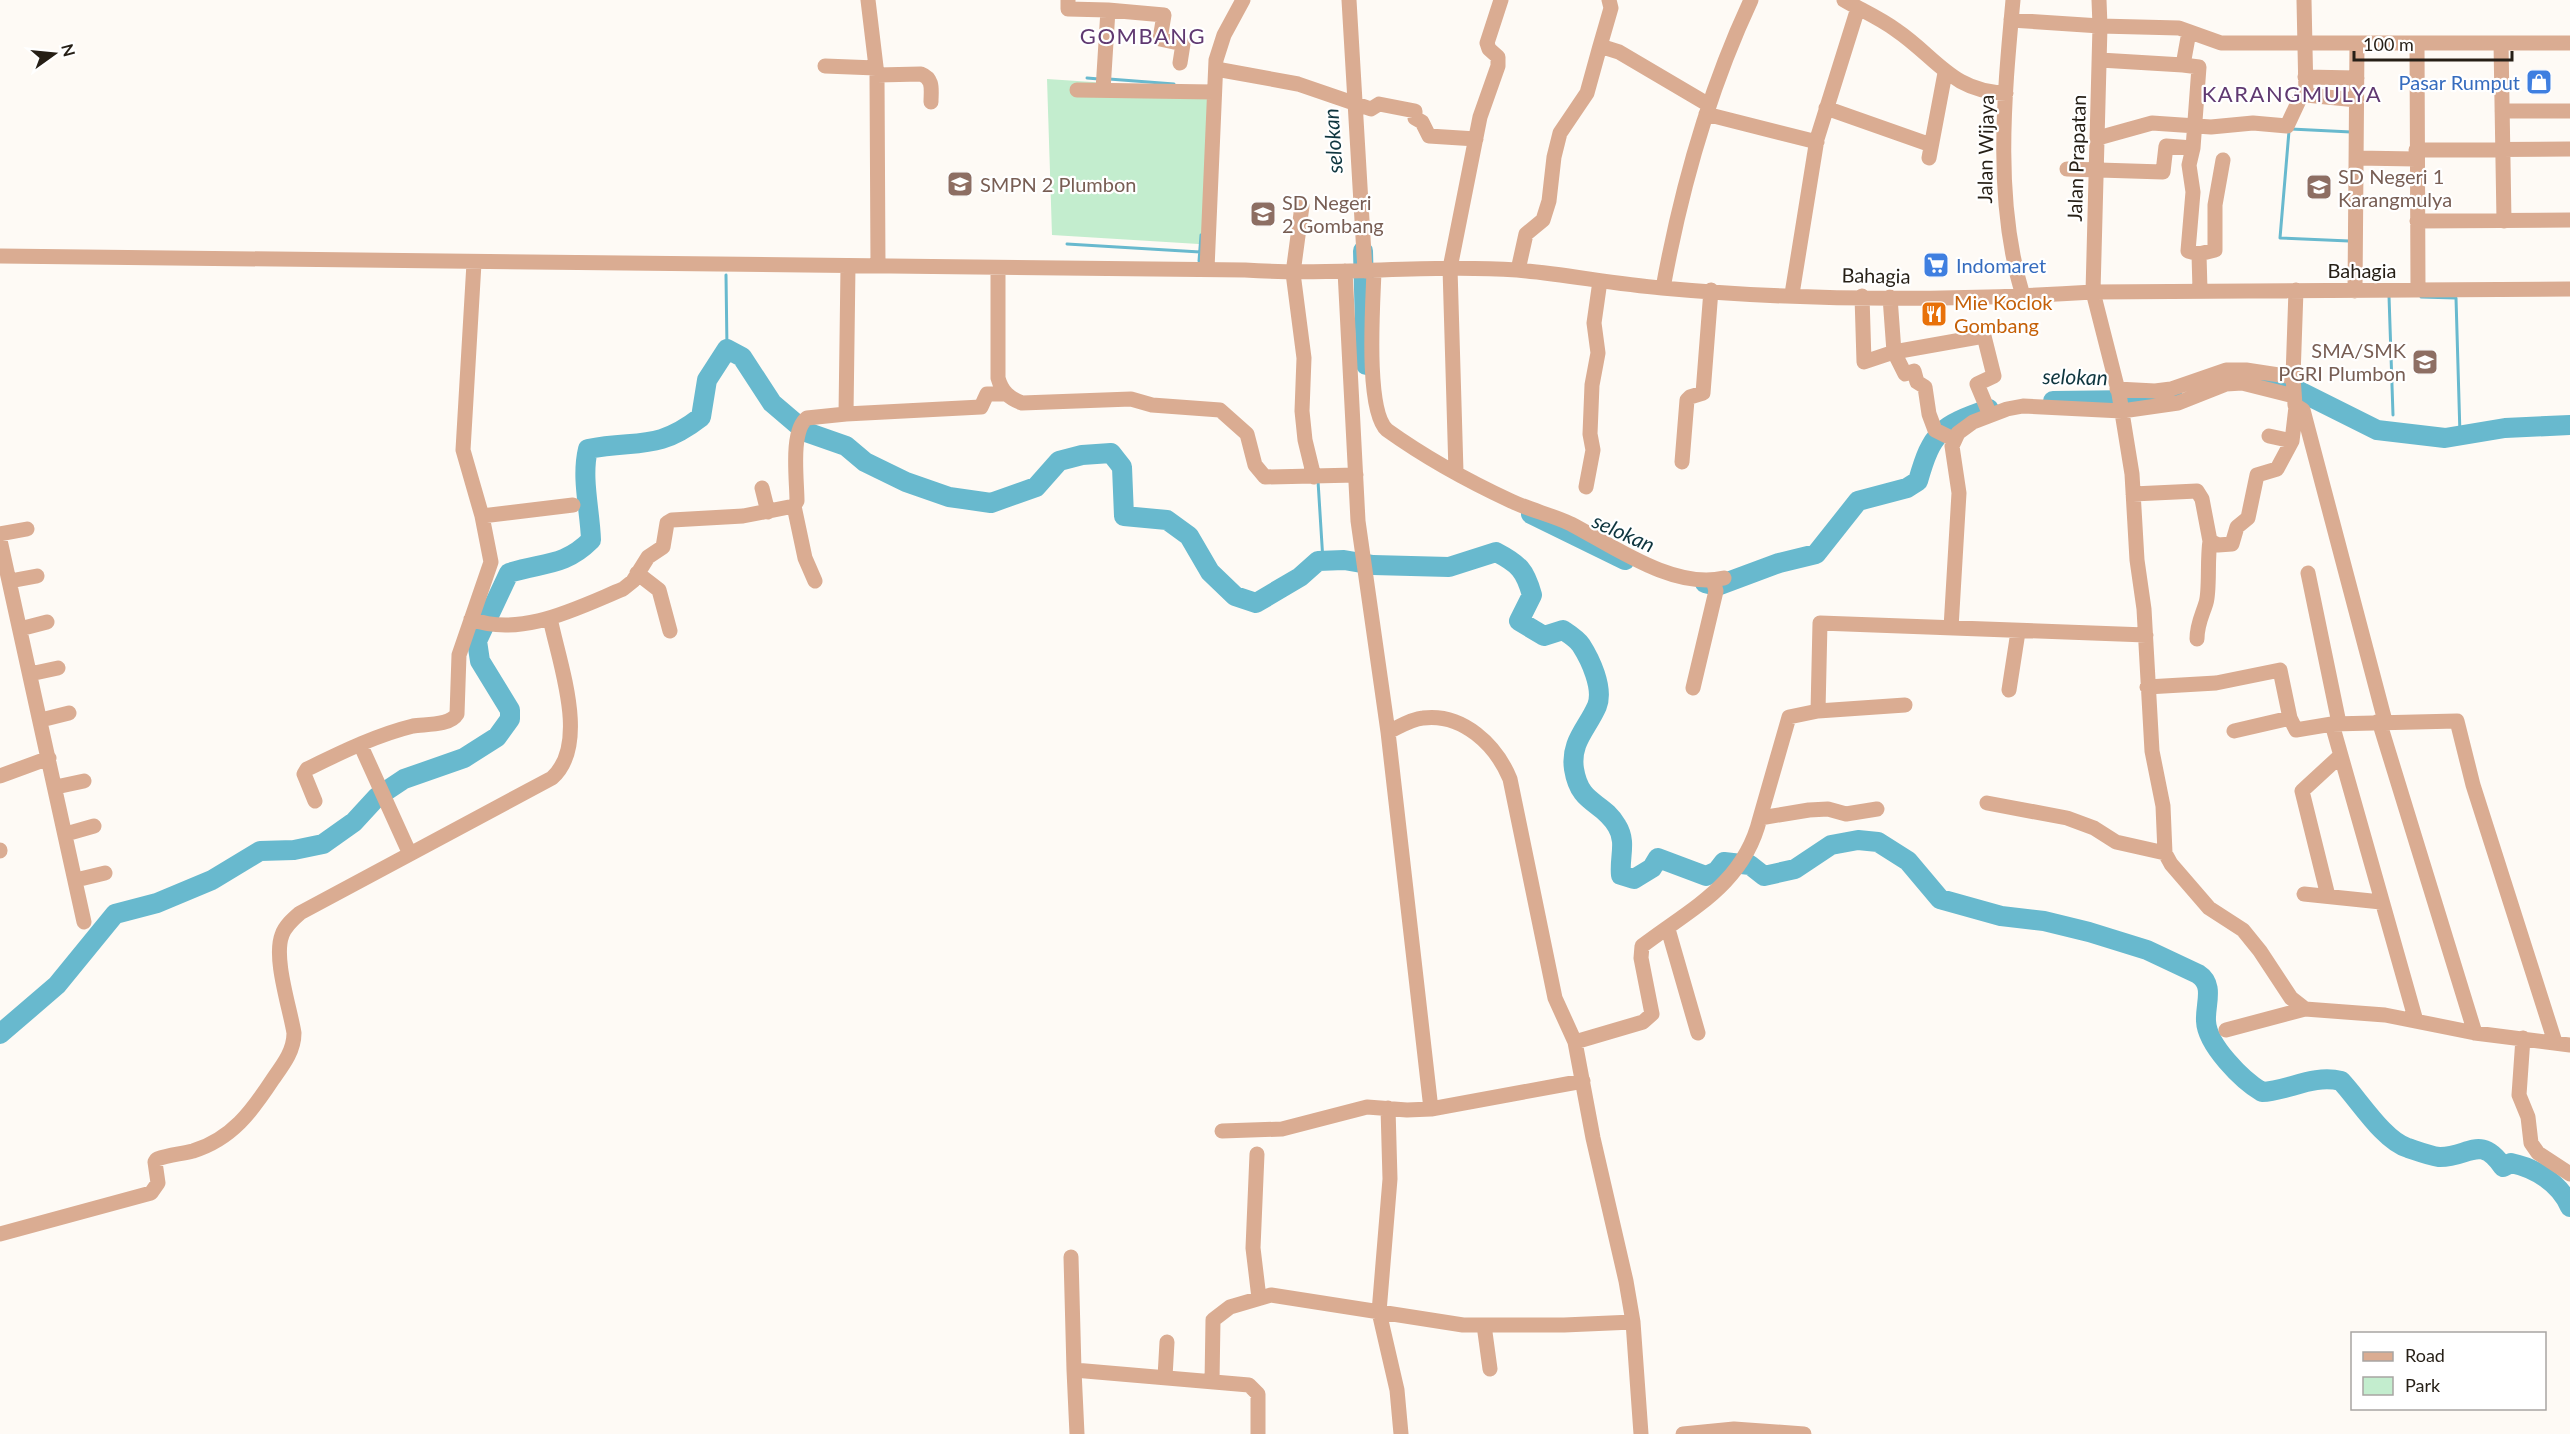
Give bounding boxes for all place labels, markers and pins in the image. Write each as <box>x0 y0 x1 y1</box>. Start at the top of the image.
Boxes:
shop icon: Pasar Rumput <box>2524 67 2554 97</box>
place label: Pasar Rumput <box>2399 70 2520 94</box>
place label: SD Negeri 1 Karangmulya <box>2338 164 2452 211</box>
school or university icon: SMPN 2 Plumbon <box>945 169 975 199</box>
place label: SMPN 2 Plumbon <box>980 172 1137 196</box>
school or university icon: SD Negeri 1 Karangmulya <box>2304 172 2334 202</box>
place label: SD Negeri 2 Gombang <box>1282 190 1384 237</box>
school or university icon: SD Negeri 2 Gombang <box>1248 199 1278 229</box>
supermarket icon: Indomaret <box>1921 250 1951 280</box>
place label: Indomaret <box>1956 253 2046 277</box>
place label: Mie Koclok Gombang <box>1954 290 2053 337</box>
restaurant icon: Mie Koclok Gombang <box>1919 299 1949 329</box>
place label: SMA/SMK PGRI Plumbon <box>2278 338 2407 385</box>
school or university icon: SMA/SMK PGRI Plumbon <box>2410 347 2440 377</box>

